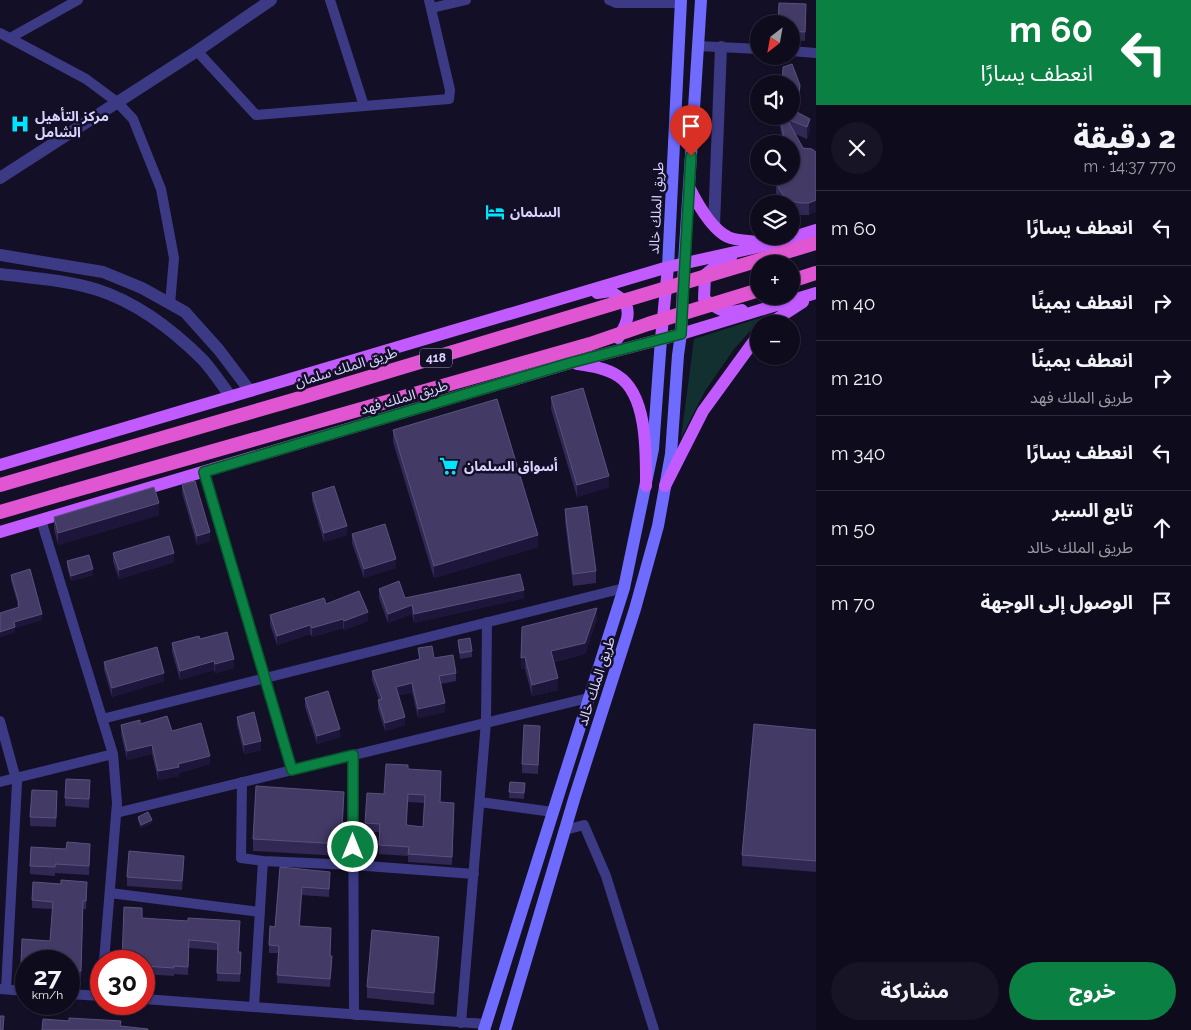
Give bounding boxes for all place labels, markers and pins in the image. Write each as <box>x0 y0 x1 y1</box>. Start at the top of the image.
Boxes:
pin <box>670 105 712 156</box>
place label: مركز التأهيل الشامل <box>35 107 109 140</box>
hospital icon: مركز التأهيل الشامل <box>9 113 31 135</box>
hotel icon: السلمان <box>484 201 506 223</box>
place label: السلمان <box>510 204 561 220</box>
supermarket icon: أسواق السلمان <box>438 455 460 477</box>
place label: أسواق السلمان <box>464 457 558 474</box>

